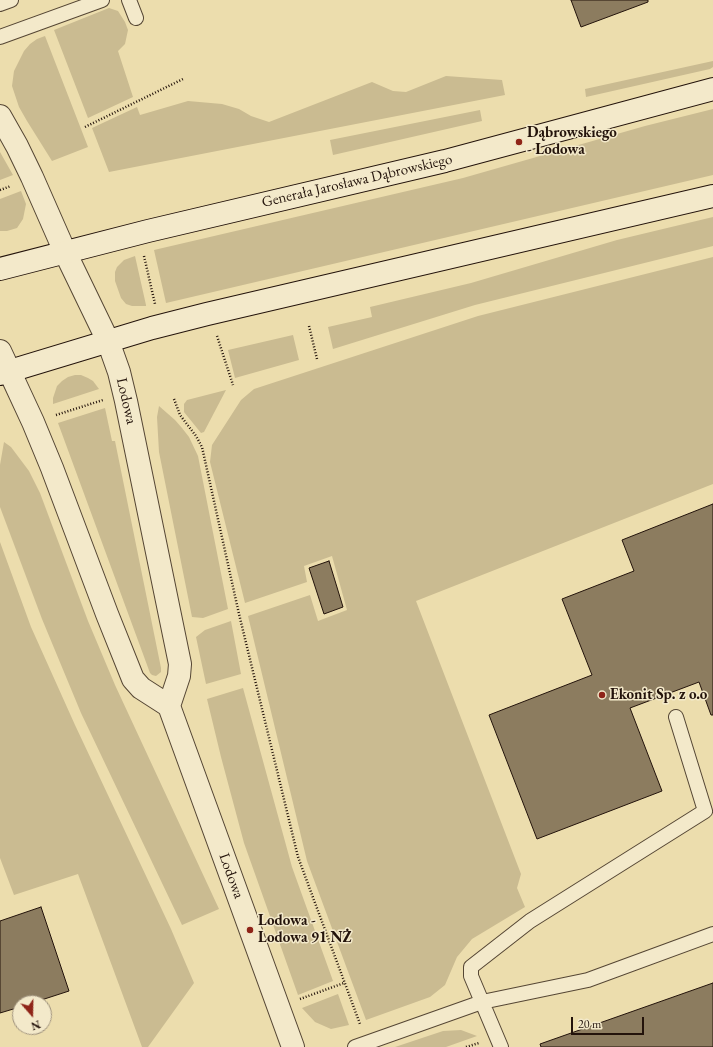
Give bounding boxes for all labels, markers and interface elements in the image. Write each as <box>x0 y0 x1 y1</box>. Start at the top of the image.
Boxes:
place label: Dąbrowskiego - Lodowa <box>527 124 617 159</box>
marker: Dąbrowskiego - Lodowa <box>514 137 524 147</box>
street label: Generała Jarosława Dąbrowskiego <box>260 150 454 212</box>
street label: Lodowa <box>112 376 140 426</box>
place label: Ekonit Sp. z o.o <box>610 686 707 704</box>
marker: Ekonit Sp. z o.o <box>597 690 607 700</box>
street label: Lodowa <box>215 851 247 901</box>
place label: Lodowa - Lodowa 91 NŻ <box>258 912 352 947</box>
marker: Lodowa - Lodowa 91 NŻ <box>245 925 255 935</box>
north arrow <box>12 995 52 1035</box>
scale bar <box>573 1009 646 1035</box>
text: 20 m <box>578 1016 601 1032</box>
text: N <box>29 1017 42 1033</box>

